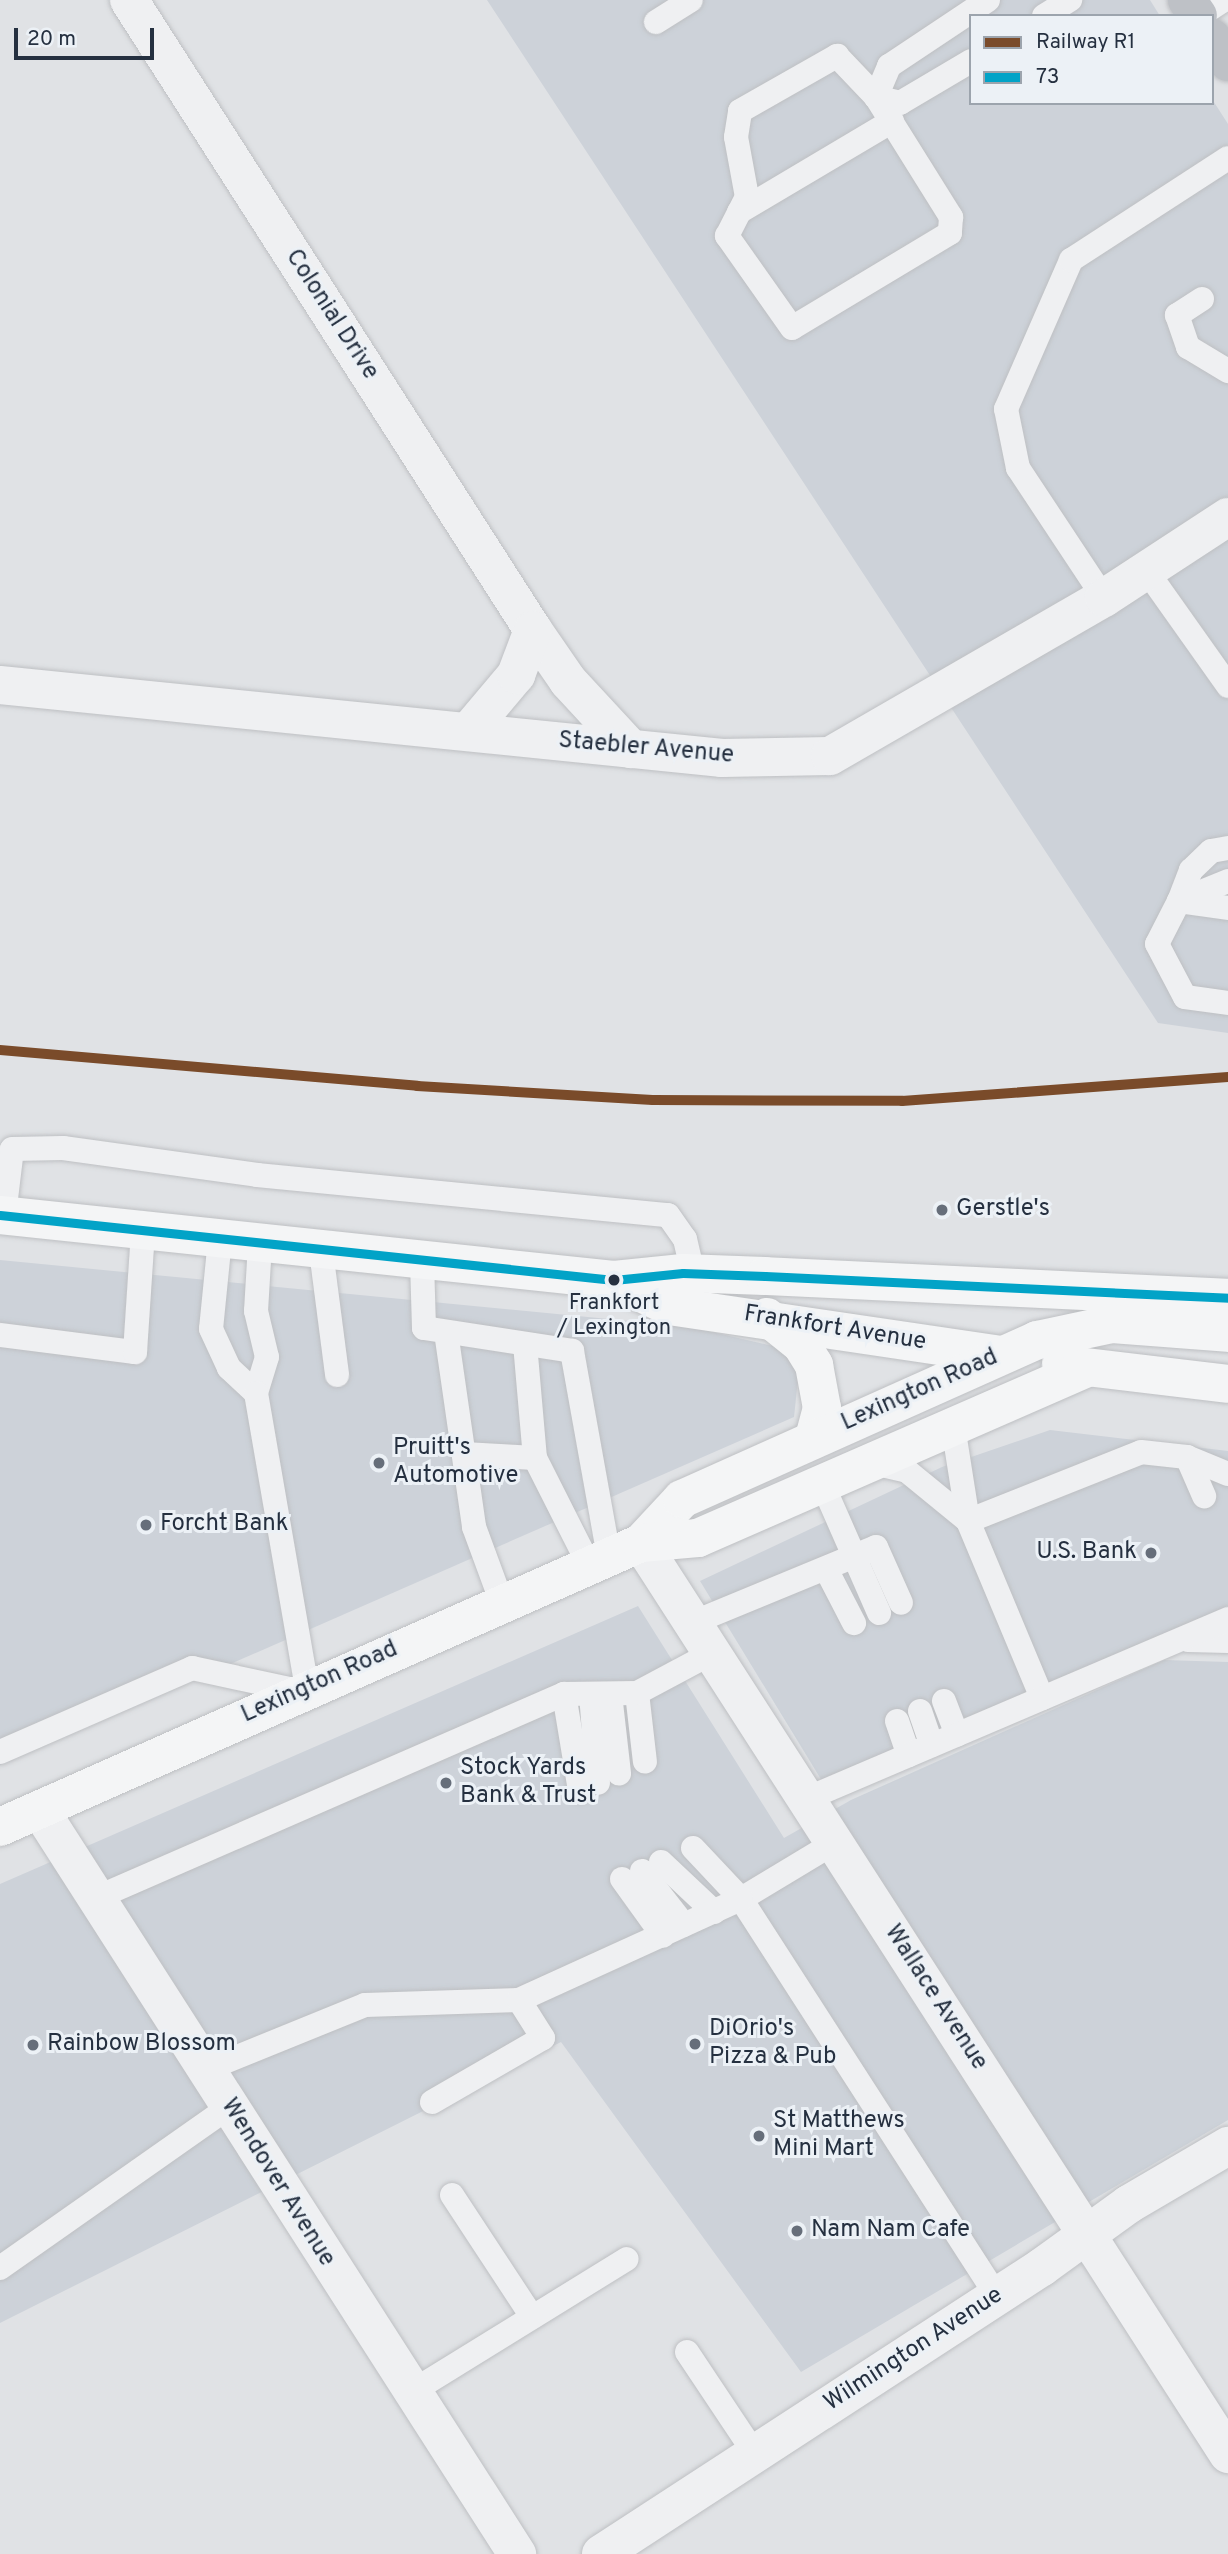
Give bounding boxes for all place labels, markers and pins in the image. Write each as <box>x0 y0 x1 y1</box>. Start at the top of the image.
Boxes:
place label: Gerstle's <box>956 1196 1050 1224</box>
marker: Gerstle's <box>934 1202 950 1218</box>
marker: Frankfort / Lexington <box>607 1273 621 1287</box>
place label: Frankfort / Lexington <box>557 1290 671 1342</box>
place label: Pruitt's Automotive <box>393 1435 518 1491</box>
marker: Pruitt's Automotive <box>371 1455 387 1471</box>
place label: Forcht Bank <box>160 1511 289 1539</box>
marker: Forcht Bank <box>138 1517 154 1533</box>
place label: U.S. Bank <box>1036 1539 1137 1567</box>
marker: U.S. Bank <box>1143 1545 1159 1561</box>
place label: Stock Yards Bank & Trust <box>460 1755 597 1811</box>
marker: Stock Yards Bank & Trust <box>438 1775 454 1791</box>
place label: DiOrio's Pizza & Pub <box>709 2016 836 2072</box>
place label: Rainbow Blossom <box>47 2031 236 2059</box>
marker: DiOrio's Pizza & Pub <box>687 2036 703 2052</box>
marker: Rainbow Blossom <box>25 2037 41 2053</box>
place label: St Matthews Mini Mart <box>773 2108 905 2164</box>
marker: St Matthews Mini Mart <box>751 2128 767 2144</box>
place label: Nam Nam Cafe <box>811 2217 970 2245</box>
marker: Nam Nam Cafe <box>789 2223 805 2239</box>

